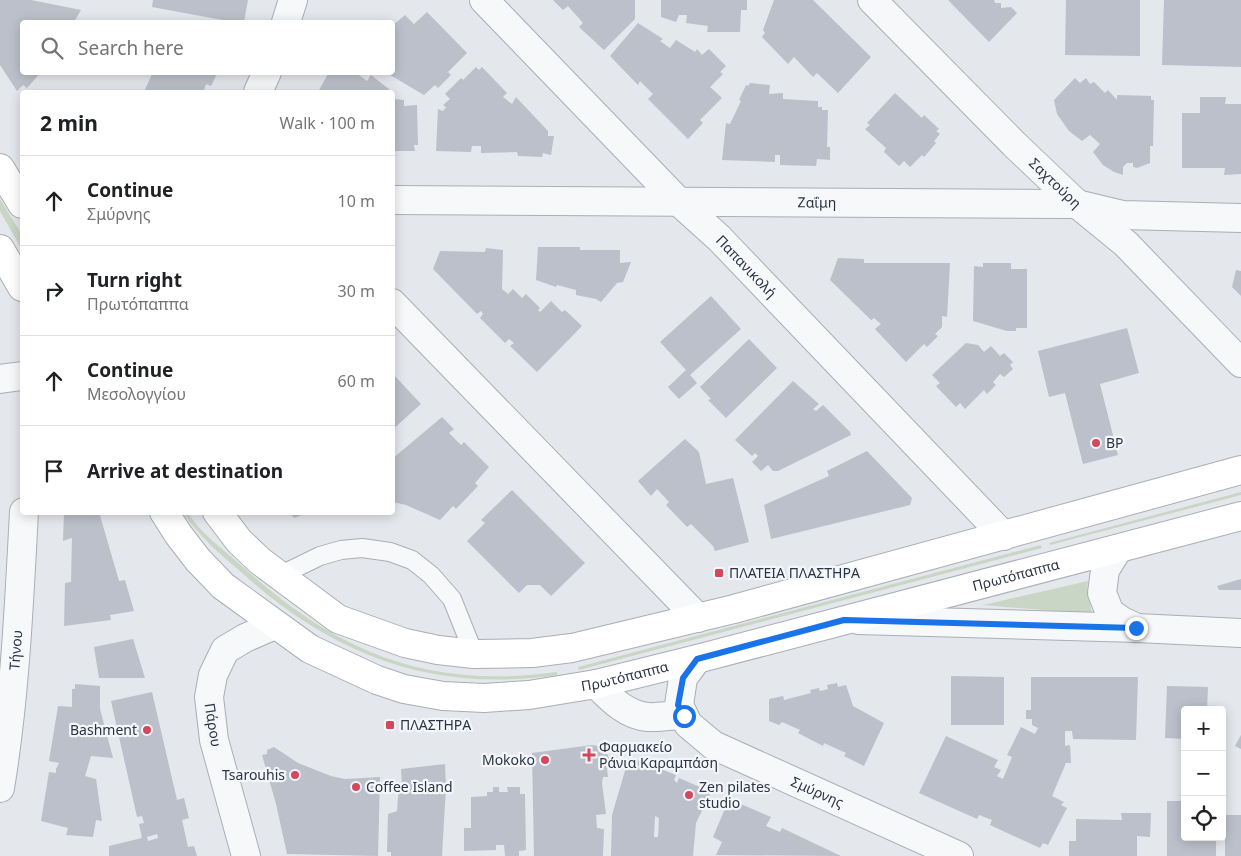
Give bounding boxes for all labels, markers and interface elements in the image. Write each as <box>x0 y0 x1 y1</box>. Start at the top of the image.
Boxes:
search box <box>20 20 395 75</box>
icon: search <box>38 34 66 62</box>
text: Search here <box>78 35 184 61</box>
text: 2 min <box>40 109 98 137</box>
text: Walk · 100 m <box>280 112 375 134</box>
street label: Σαχτούρη <box>1025 153 1086 212</box>
text: Continue <box>87 177 173 203</box>
icon: ahead <box>40 187 68 215</box>
text: 10 m <box>338 190 375 212</box>
street label: Ζαΐμη <box>798 192 836 212</box>
text: Σμύρνης <box>87 203 151 225</box>
street label: Παπανικολή <box>712 231 781 302</box>
text: Turn right <box>87 267 182 293</box>
icon: right <box>40 277 68 305</box>
text: 30 m <box>338 280 375 302</box>
text: Πρωτόπαππα <box>87 293 189 315</box>
text: Continue <box>87 357 173 383</box>
icon: ahead <box>40 367 68 395</box>
text: 60 m <box>338 370 375 392</box>
text: Μεσολογγίου <box>87 383 186 405</box>
place label: BP <box>1106 433 1124 452</box>
marker: BP <box>1090 437 1102 449</box>
icon: arrive <box>40 457 68 485</box>
text: Arrive at destination <box>87 458 283 484</box>
street label: Πρωτόπαππα <box>970 554 1061 595</box>
place label: ΠΛΑΤΕΙΑ ΠΛΑΣΤΗΡΑ <box>729 563 860 582</box>
marker: ΠΛΑΤΕΙΑ ΠΛΑΣΤΗΡΑ <box>713 567 725 579</box>
route end <box>1125 617 1148 640</box>
street label: Τήνου <box>4 629 26 671</box>
street label: Πρωτόπαππα <box>580 656 670 695</box>
street label: Πάρου <box>201 702 226 748</box>
route start <box>673 705 696 728</box>
map controls <box>1181 706 1226 841</box>
button: + <box>1181 706 1226 751</box>
place label: ΠΛΑΣΤΗΡΑ <box>400 715 471 734</box>
marker: ΠΛΑΣΤΗΡΑ <box>384 719 396 731</box>
place label: Bashment <box>70 720 137 739</box>
marker: Bashment <box>141 724 153 736</box>
place label: Φαρμακείο Ράνια Καραμπάση <box>599 737 718 772</box>
marker: Φαρμακείο Ράνια Καραμπάση <box>583 749 595 761</box>
place label: Mokoko <box>482 750 535 769</box>
button: − <box>1181 751 1226 796</box>
marker: Mokoko <box>539 754 551 766</box>
place label: Tsarouhis <box>222 765 285 784</box>
marker: Tsarouhis <box>289 769 301 781</box>
street label: Σμύρνης <box>788 771 847 812</box>
place label: Coffee Island <box>366 777 453 796</box>
place label: Zen pilates studio <box>699 777 771 812</box>
marker: Coffee Island <box>350 781 362 793</box>
marker: Zen pilates studio <box>683 789 695 801</box>
button: locate <box>1181 796 1226 841</box>

